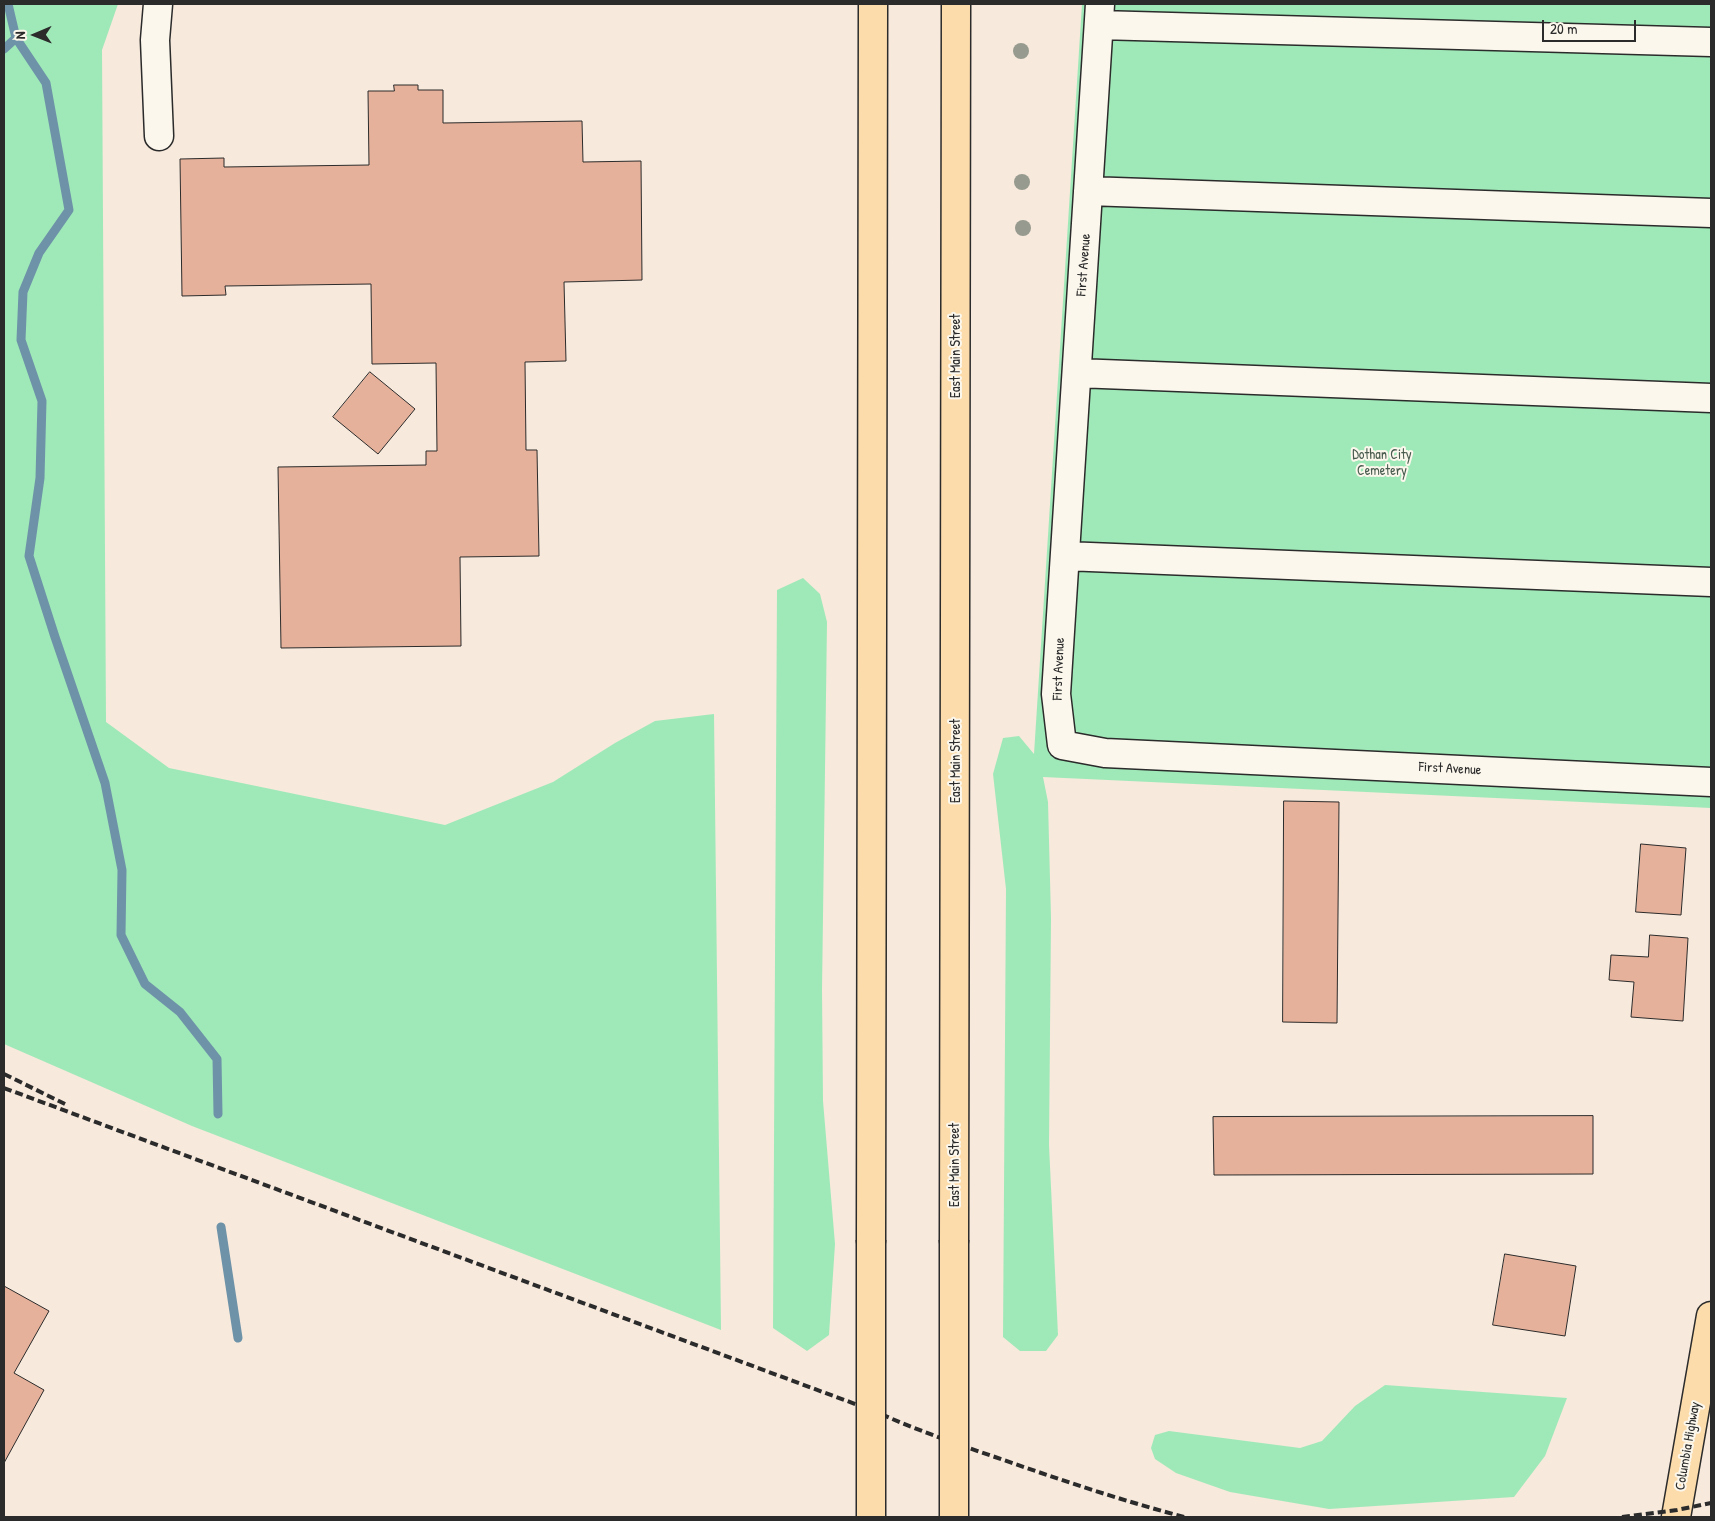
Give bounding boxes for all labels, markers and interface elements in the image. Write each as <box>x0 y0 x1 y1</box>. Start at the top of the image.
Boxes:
north arrow <box>10 10 60 60</box>
scale bar <box>1545 10 1639 42</box>
text: 20 m <box>1550 18 1577 39</box>
text: N <box>10 31 29 39</box>
street label: First Avenue <box>1073 233 1095 297</box>
street label: East Main Street <box>948 314 964 398</box>
park label: Dothan City Cemetery <box>1352 447 1412 480</box>
street label: First Avenue <box>1050 637 1068 701</box>
street label: East Main Street <box>948 719 964 803</box>
street label: First Avenue <box>1418 759 1482 779</box>
street label: East Main Street <box>947 1123 963 1207</box>
street label: Columbia Highway <box>1672 1400 1704 1492</box>

